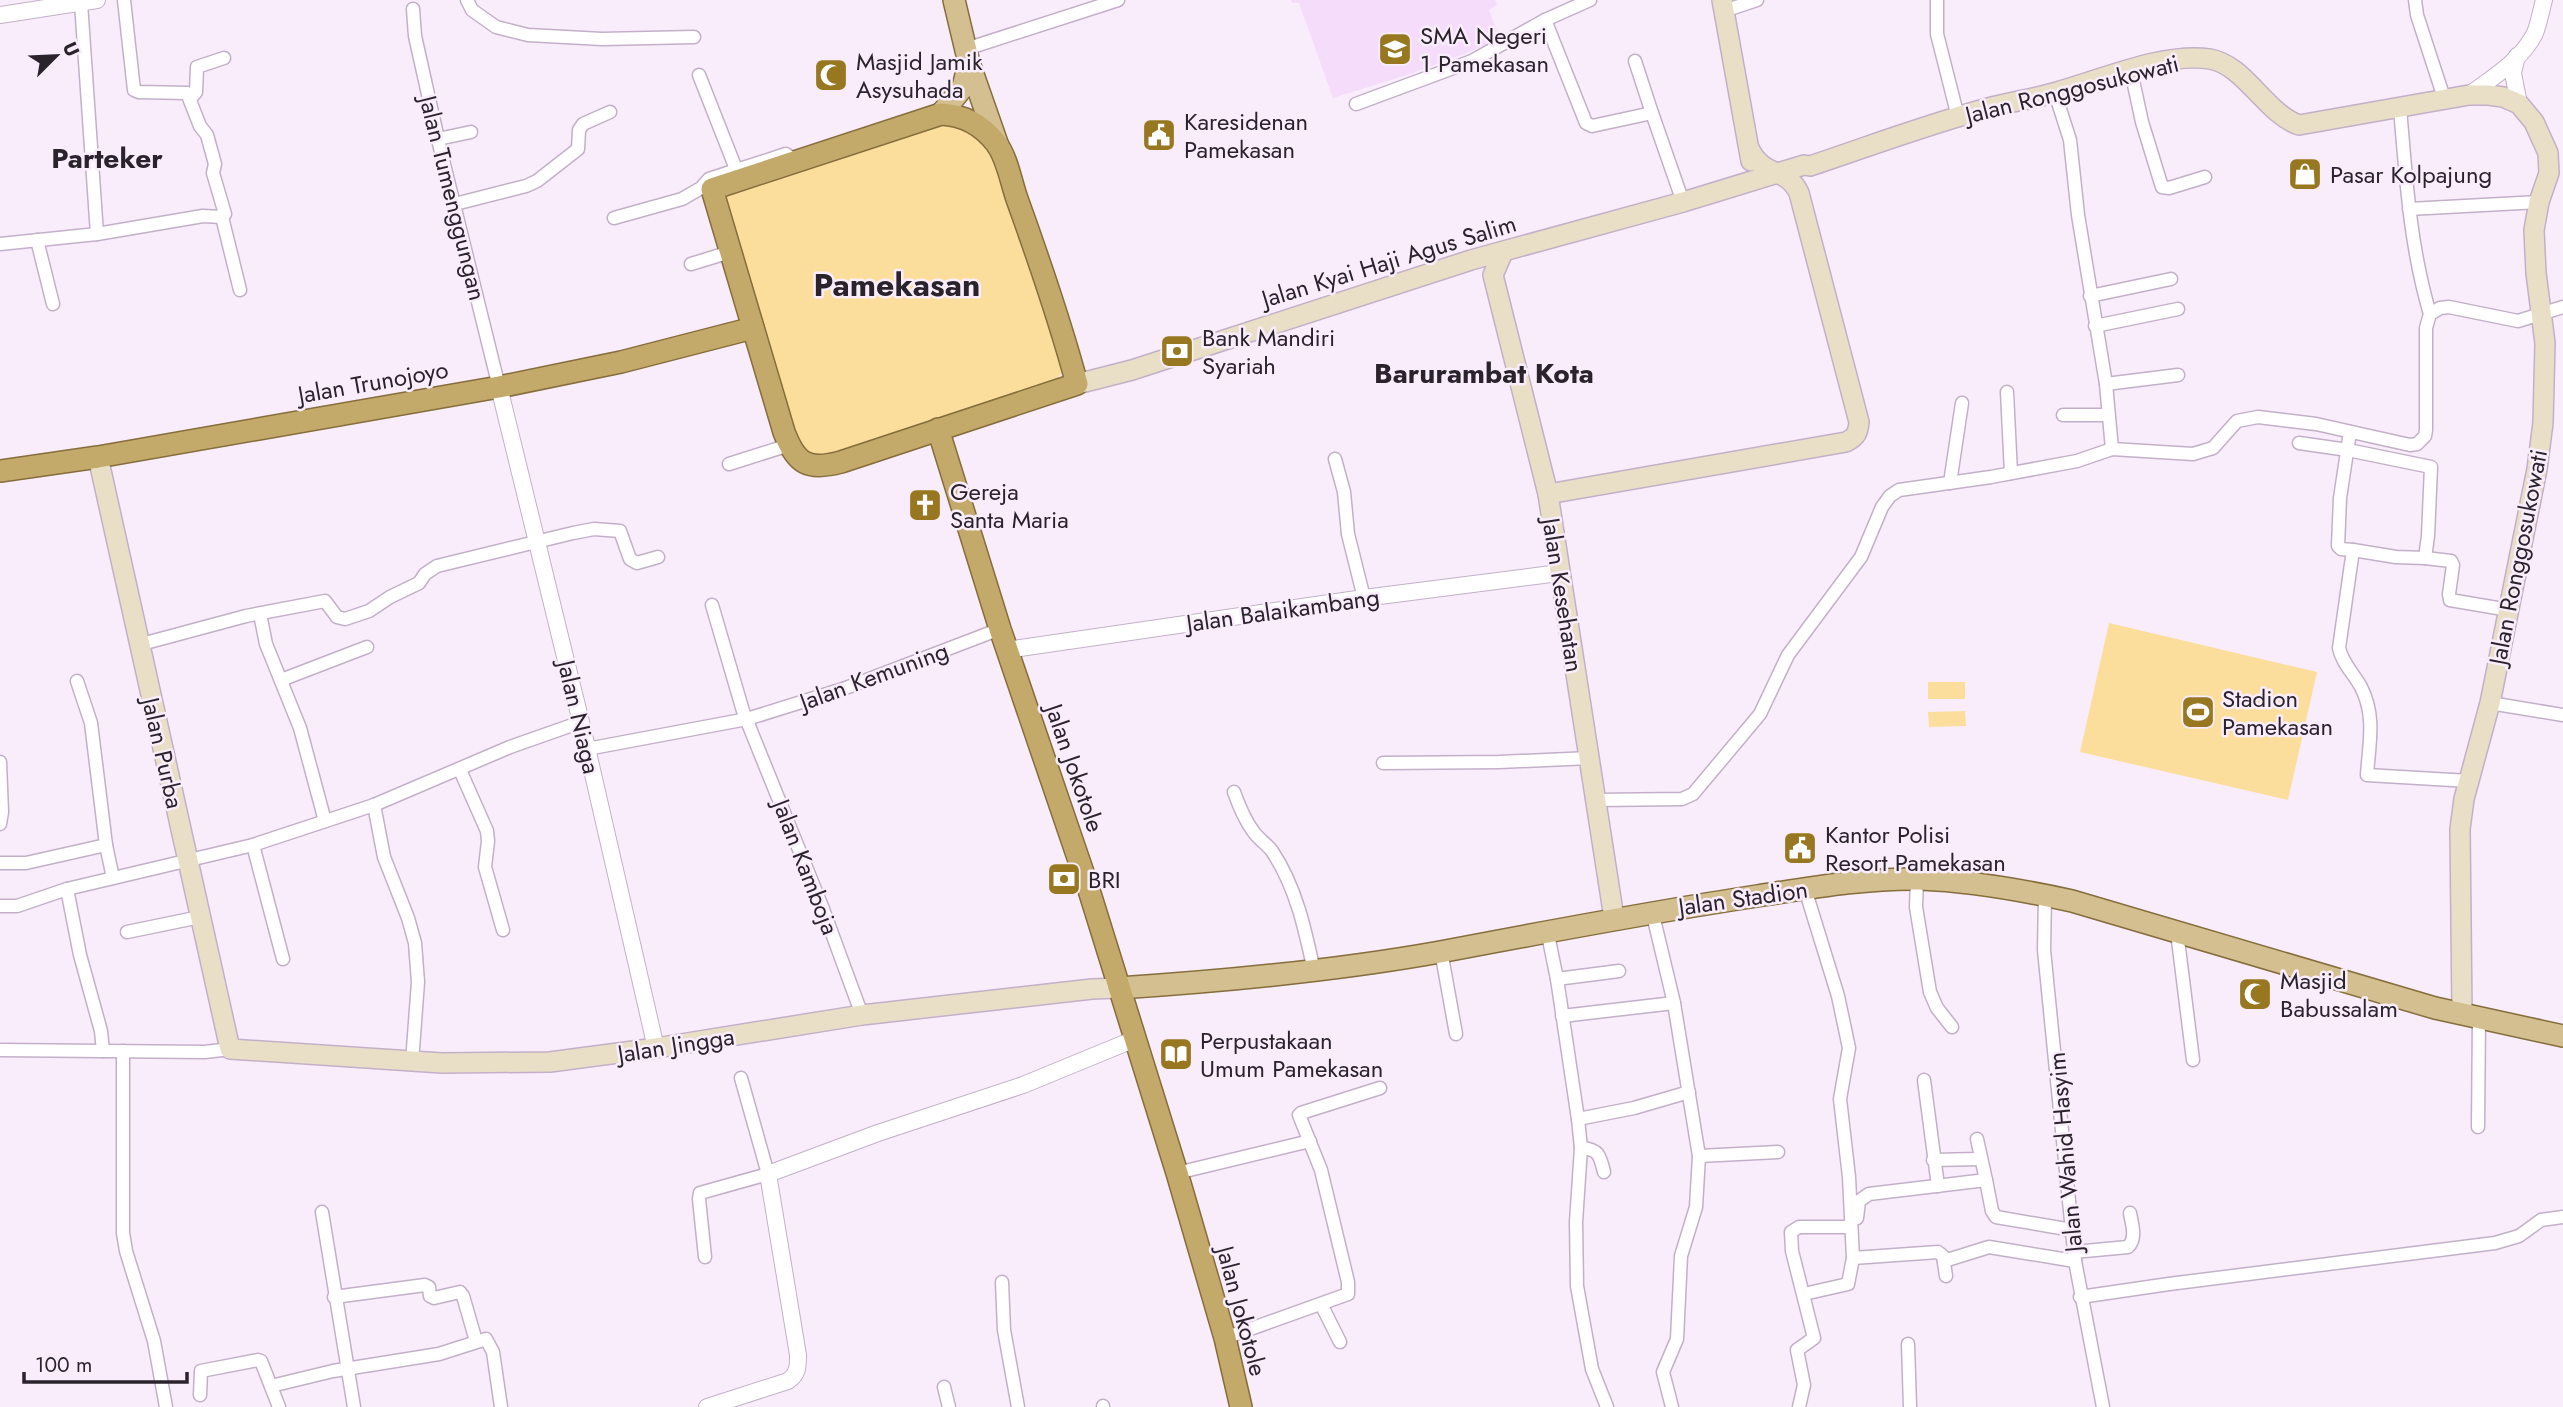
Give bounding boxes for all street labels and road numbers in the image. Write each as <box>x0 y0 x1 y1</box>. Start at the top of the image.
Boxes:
street label: Jalan Ronggosukowati <box>1959 46 2182 133</box>
street label: Jalan Tumenggungan <box>410 89 495 304</box>
street label: Jalan Kyai Haji Agus Salim <box>1255 206 1521 317</box>
street label: Jalan Trunojoyo <box>292 352 451 413</box>
street label: Jalan Ronggosukowati <box>2479 446 2556 671</box>
street label: Jalan Kesehatan <box>1533 513 1592 675</box>
street label: Jalan Balaikambang <box>1181 579 1382 641</box>
street label: Jalan Kemuning <box>792 633 953 720</box>
street label: Jalan Niaga <box>548 654 609 777</box>
street label: Jalan Purba <box>133 691 193 812</box>
street label: Jalan Jokotole <box>1036 697 1113 837</box>
street label: Jalan Kamboja <box>763 791 848 940</box>
street label: Jalan Stadion <box>1673 872 1810 925</box>
street label: Jalan Jingga <box>612 1019 737 1072</box>
street label: Jalan Wahid Hasyim <box>2039 1051 2091 1256</box>
street label: Jalan Jokotole <box>1207 1239 1276 1380</box>

